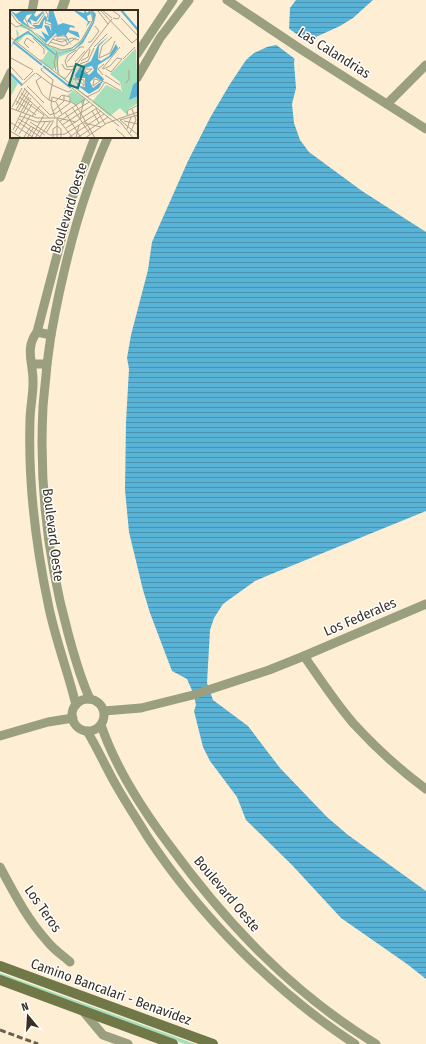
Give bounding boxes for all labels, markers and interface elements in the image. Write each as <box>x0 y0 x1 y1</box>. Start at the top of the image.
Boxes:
inset map <box>10 10 138 138</box>
street label: Las Calandrias <box>295 24 373 82</box>
street label: Boulevard Oeste <box>47 160 91 255</box>
street label: Boulevard Oeste <box>39 487 67 583</box>
street label: Los Federales <box>321 594 399 640</box>
street label: Boulevard Oeste <box>190 853 264 936</box>
street label: Los Teros <box>21 882 65 936</box>
street label: Camino Bancalari - Benavídez <box>28 955 194 1029</box>
north arrow <box>8 996 48 1036</box>
text: N <box>20 1000 30 1014</box>

